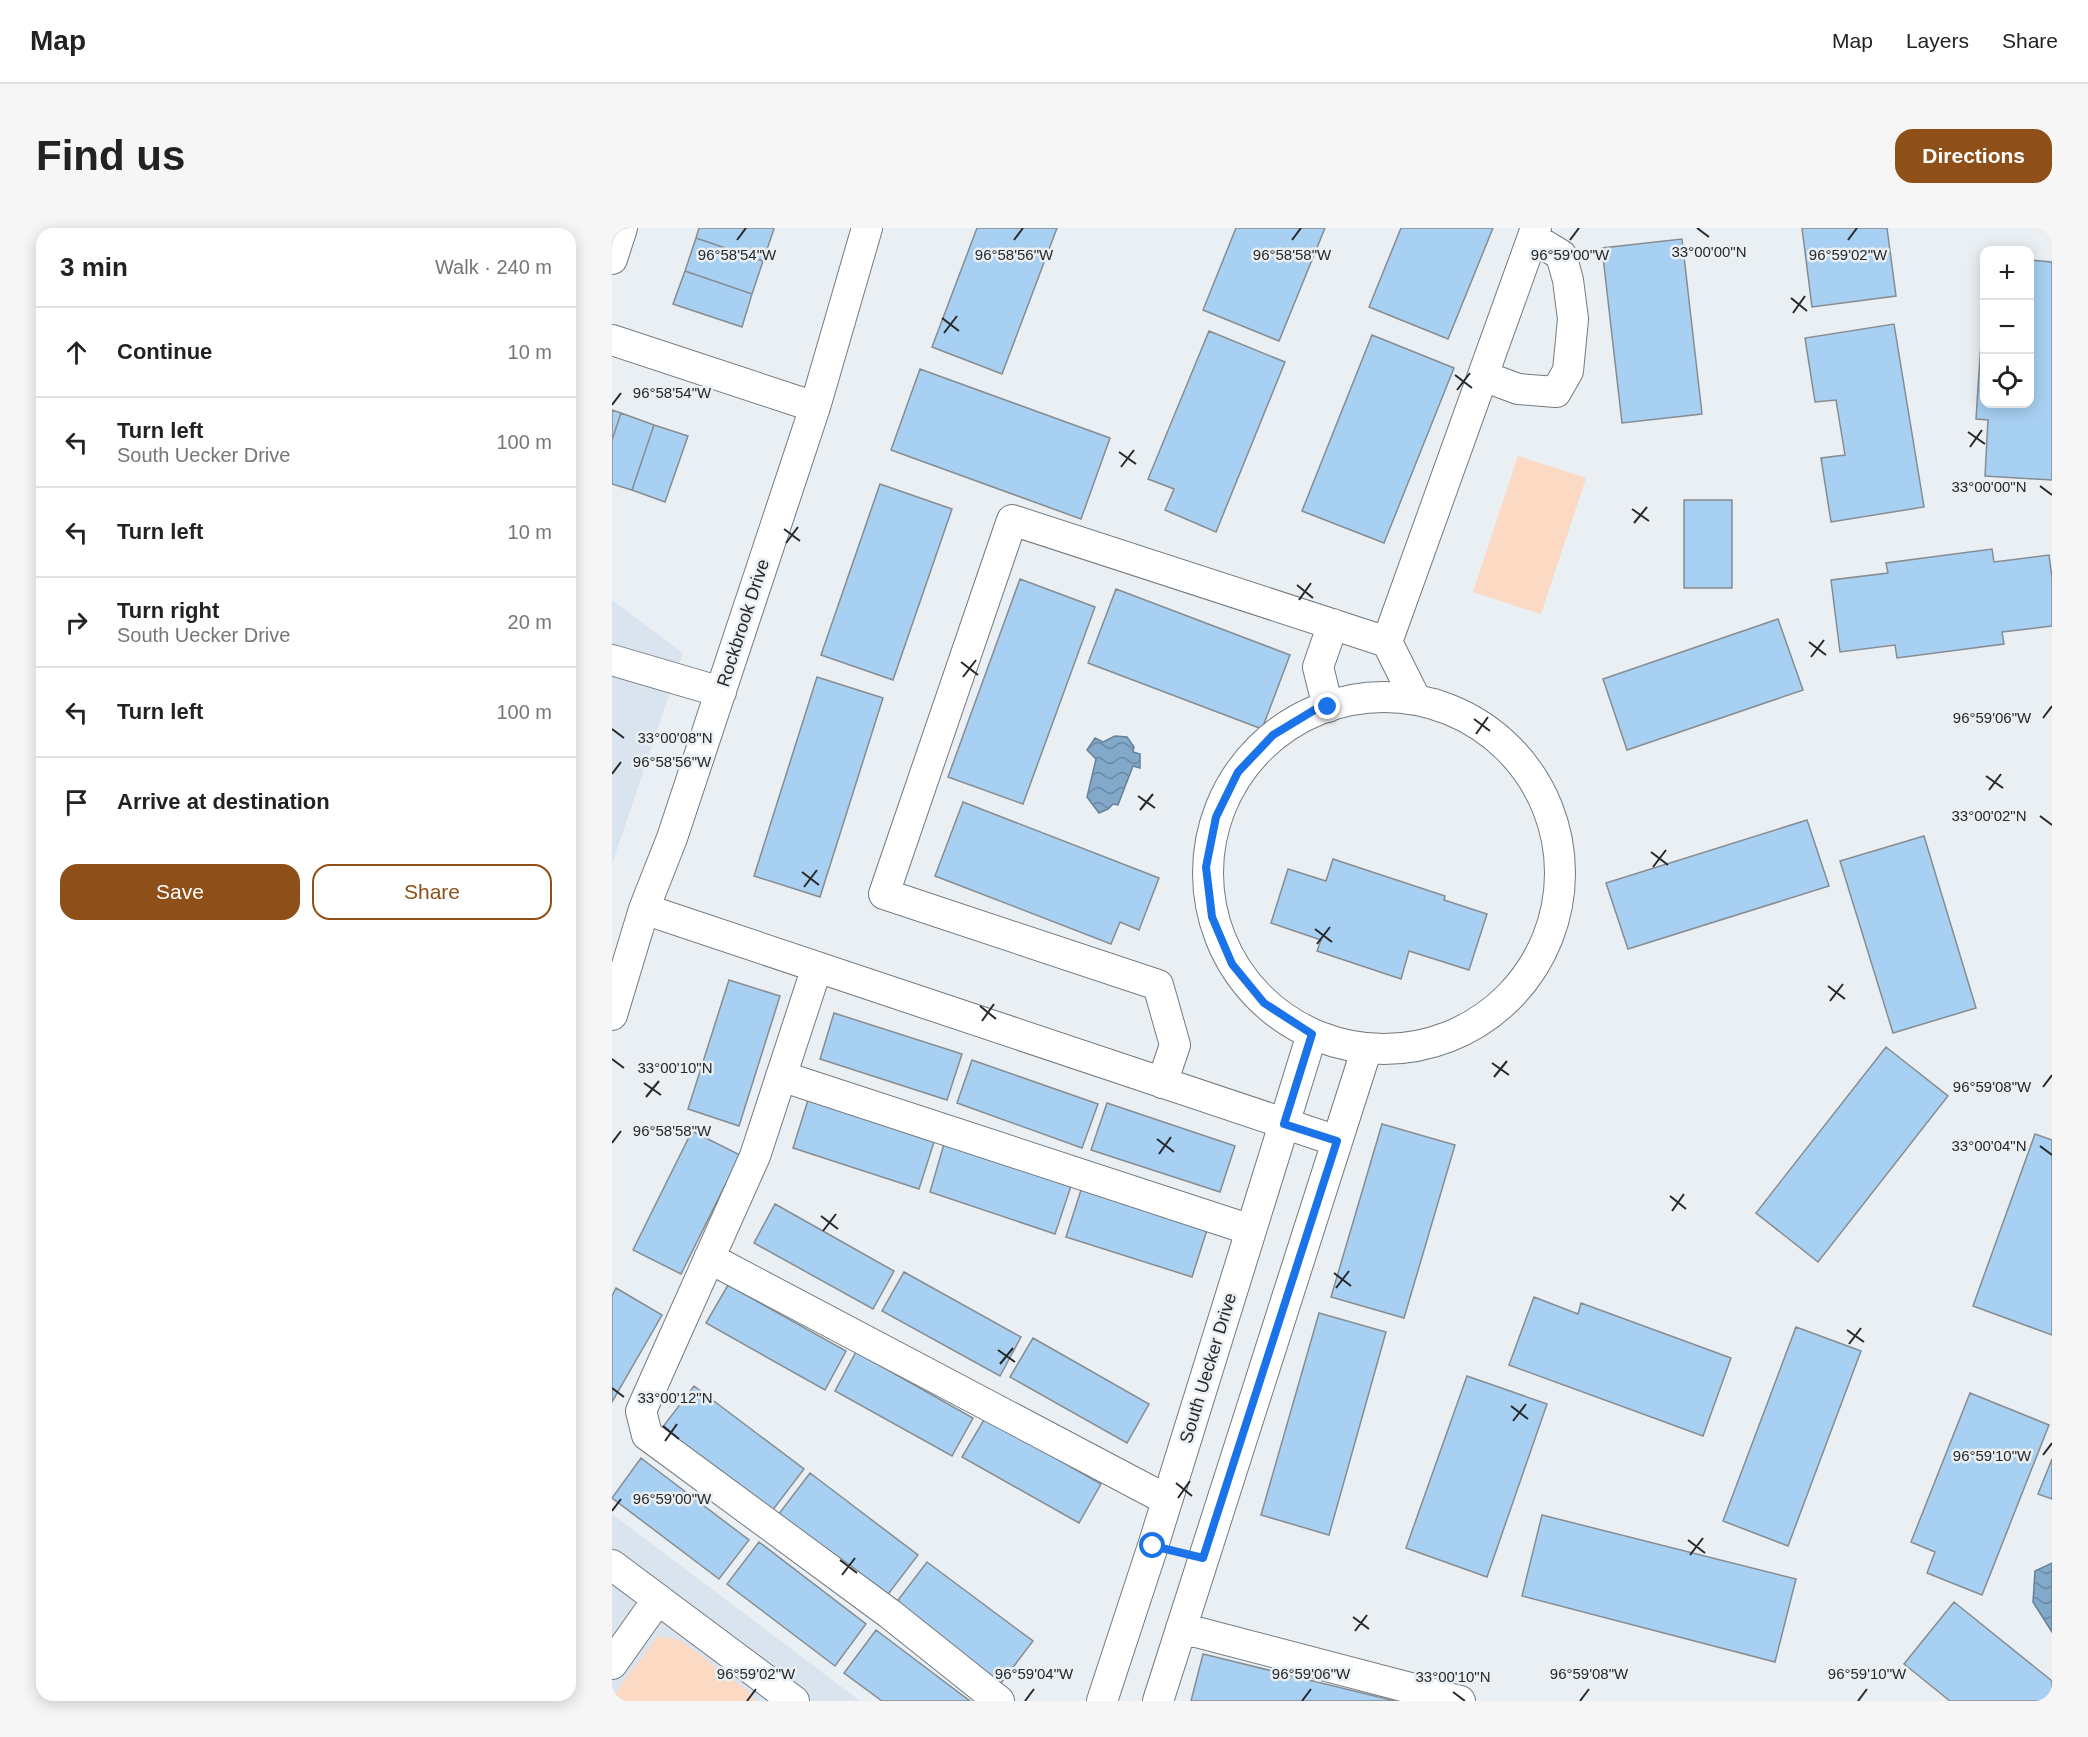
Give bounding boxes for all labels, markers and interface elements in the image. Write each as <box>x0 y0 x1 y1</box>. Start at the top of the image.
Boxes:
text: Map <box>30 25 86 56</box>
text: Map <box>1832 29 1873 52</box>
text: Layers <box>1906 29 1969 52</box>
text: Share <box>2002 29 2058 52</box>
button: Directions <box>1895 129 2052 183</box>
text: Find us <box>36 132 185 179</box>
text: 33°00'00"N <box>1671 243 1747 260</box>
text: 96°58'54"W <box>698 246 777 263</box>
text: 96°58'56"W <box>975 246 1054 263</box>
text: 96°58'58"W <box>1253 246 1332 263</box>
text: 96°59'00"W <box>1531 246 1610 263</box>
text: 96°59'02"W <box>1809 246 1888 263</box>
map controls <box>1980 246 2034 408</box>
button: + <box>1980 246 2034 300</box>
text: 3 min <box>60 252 128 282</box>
text: Walk · 240 m <box>435 256 552 278</box>
button: − <box>1980 300 2034 354</box>
icon: ahead <box>60 336 93 369</box>
text: Continue <box>117 339 212 364</box>
text: 10 m <box>508 341 552 363</box>
button: locate <box>1980 354 2034 408</box>
text: 96°58'54"W <box>633 384 712 401</box>
text: Turn left <box>117 418 203 443</box>
icon: left <box>60 426 93 459</box>
text: 100 m <box>496 431 552 453</box>
text: South Uecker Drive <box>117 444 290 466</box>
text: 33°00'00"N <box>1951 478 2027 495</box>
icon: left <box>60 516 93 549</box>
text: Turn left <box>117 519 203 544</box>
text: 10 m <box>508 521 552 543</box>
street label: Rockbrook Drive <box>713 557 773 689</box>
text: Turn right <box>117 598 219 623</box>
icon: right <box>60 606 93 639</box>
text: 20 m <box>508 611 552 633</box>
text: South Uecker Drive <box>117 624 290 646</box>
route end <box>1314 693 1340 719</box>
icon: left <box>60 696 93 729</box>
text: Turn left <box>117 699 203 724</box>
text: 100 m <box>496 701 552 723</box>
text: 96°59'06"W <box>1953 709 2032 726</box>
text: 33°00'08"N <box>637 729 713 746</box>
text: 96°58'56"W <box>633 753 712 770</box>
icon: arrive <box>60 786 93 819</box>
text: Arrive at destination <box>117 789 330 814</box>
text: 33°00'02"N <box>1951 807 2027 824</box>
button: Save <box>60 864 300 920</box>
button: Share <box>312 864 552 920</box>
text: 33°00'10"N <box>637 1059 713 1076</box>
text: 96°59'08"W <box>1953 1078 2032 1095</box>
text: 96°58'58"W <box>633 1122 712 1139</box>
text: 33°00'04"N <box>1951 1137 2027 1154</box>
street label: South Uecker Drive <box>1176 1290 1240 1446</box>
text: 33°00'12"N <box>637 1389 713 1406</box>
text: 96°59'10"W <box>1953 1447 2032 1464</box>
text: 96°59'00"W <box>633 1490 712 1507</box>
route start <box>1139 1532 1165 1558</box>
text: 96°59'02"W <box>717 1665 796 1682</box>
text: 96°59'04"W <box>995 1665 1074 1682</box>
text: 96°59'06"W <box>1272 1665 1351 1682</box>
text: 96°59'08"W <box>1550 1665 1629 1682</box>
text: 96°59'10"W <box>1828 1665 1907 1682</box>
text: 33°00'10"N <box>1415 1668 1491 1685</box>

